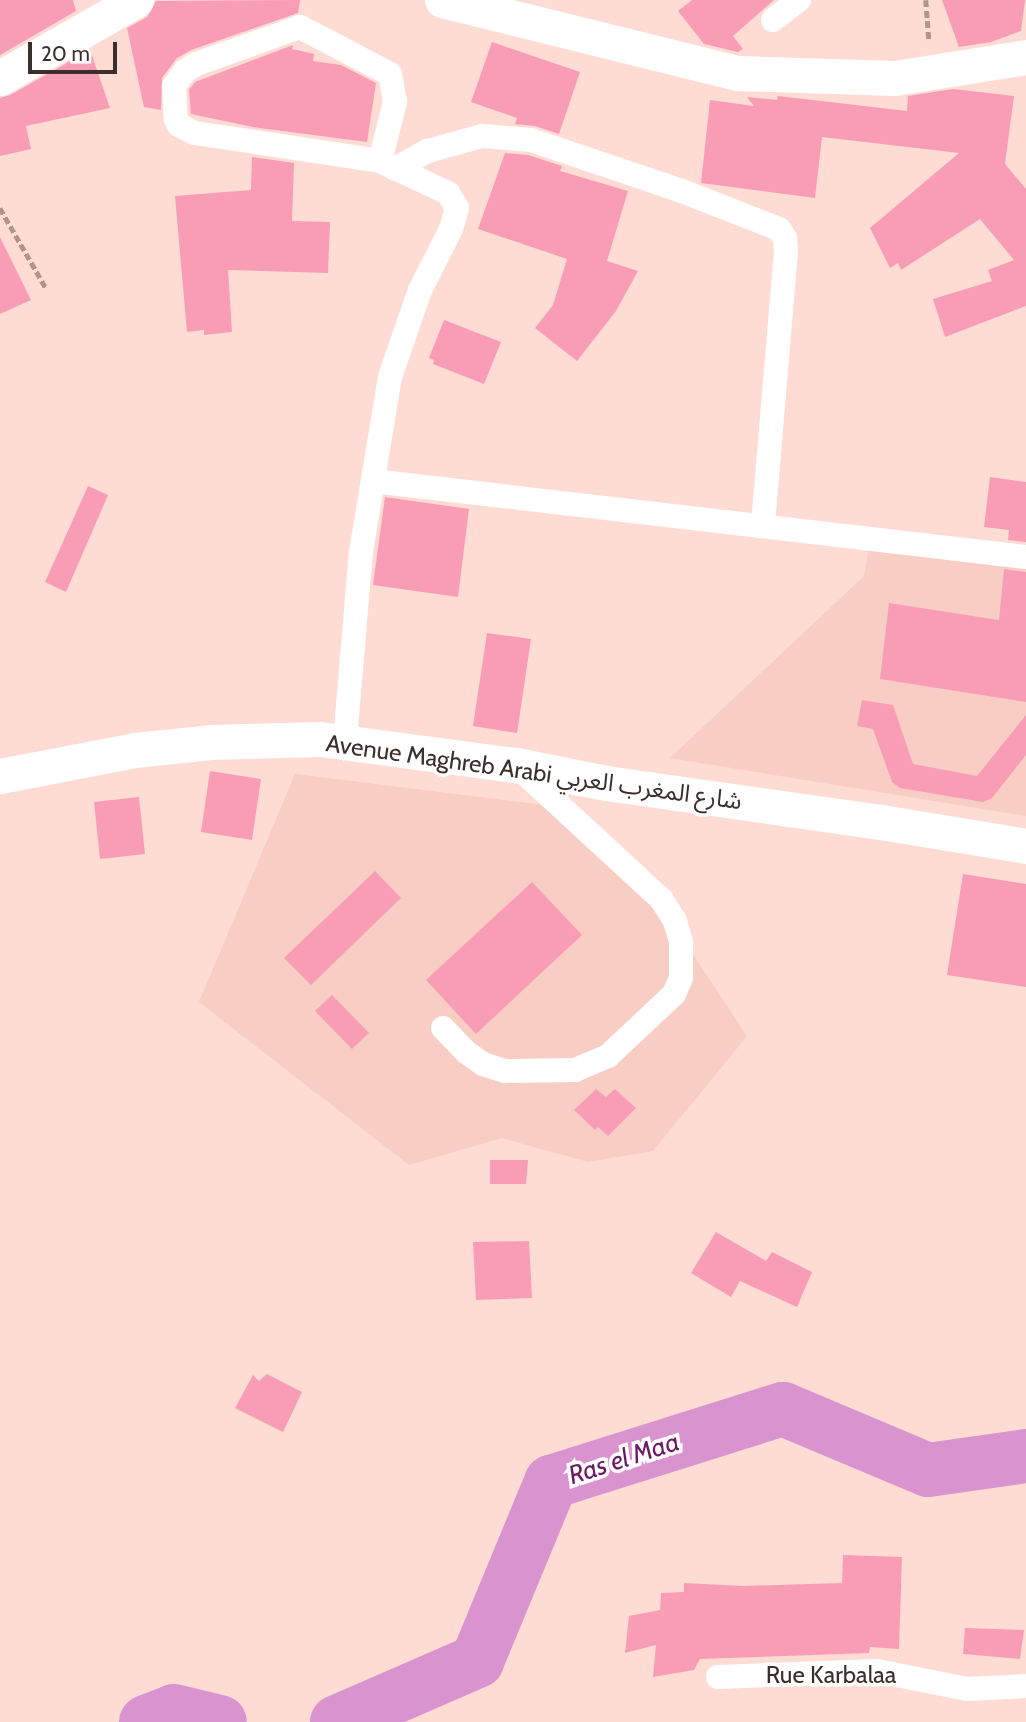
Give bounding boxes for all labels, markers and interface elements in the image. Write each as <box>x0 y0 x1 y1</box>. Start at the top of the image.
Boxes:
scale bar <box>32 28 121 72</box>
text: 20 m <box>41 41 90 66</box>
street label: Avenue Maghreb Arabi شارع المغرب العربي <box>324 729 744 815</box>
water label: Ras el Maa <box>565 1426 683 1492</box>
street label: Rue Karbalaa <box>766 1661 896 1689</box>

